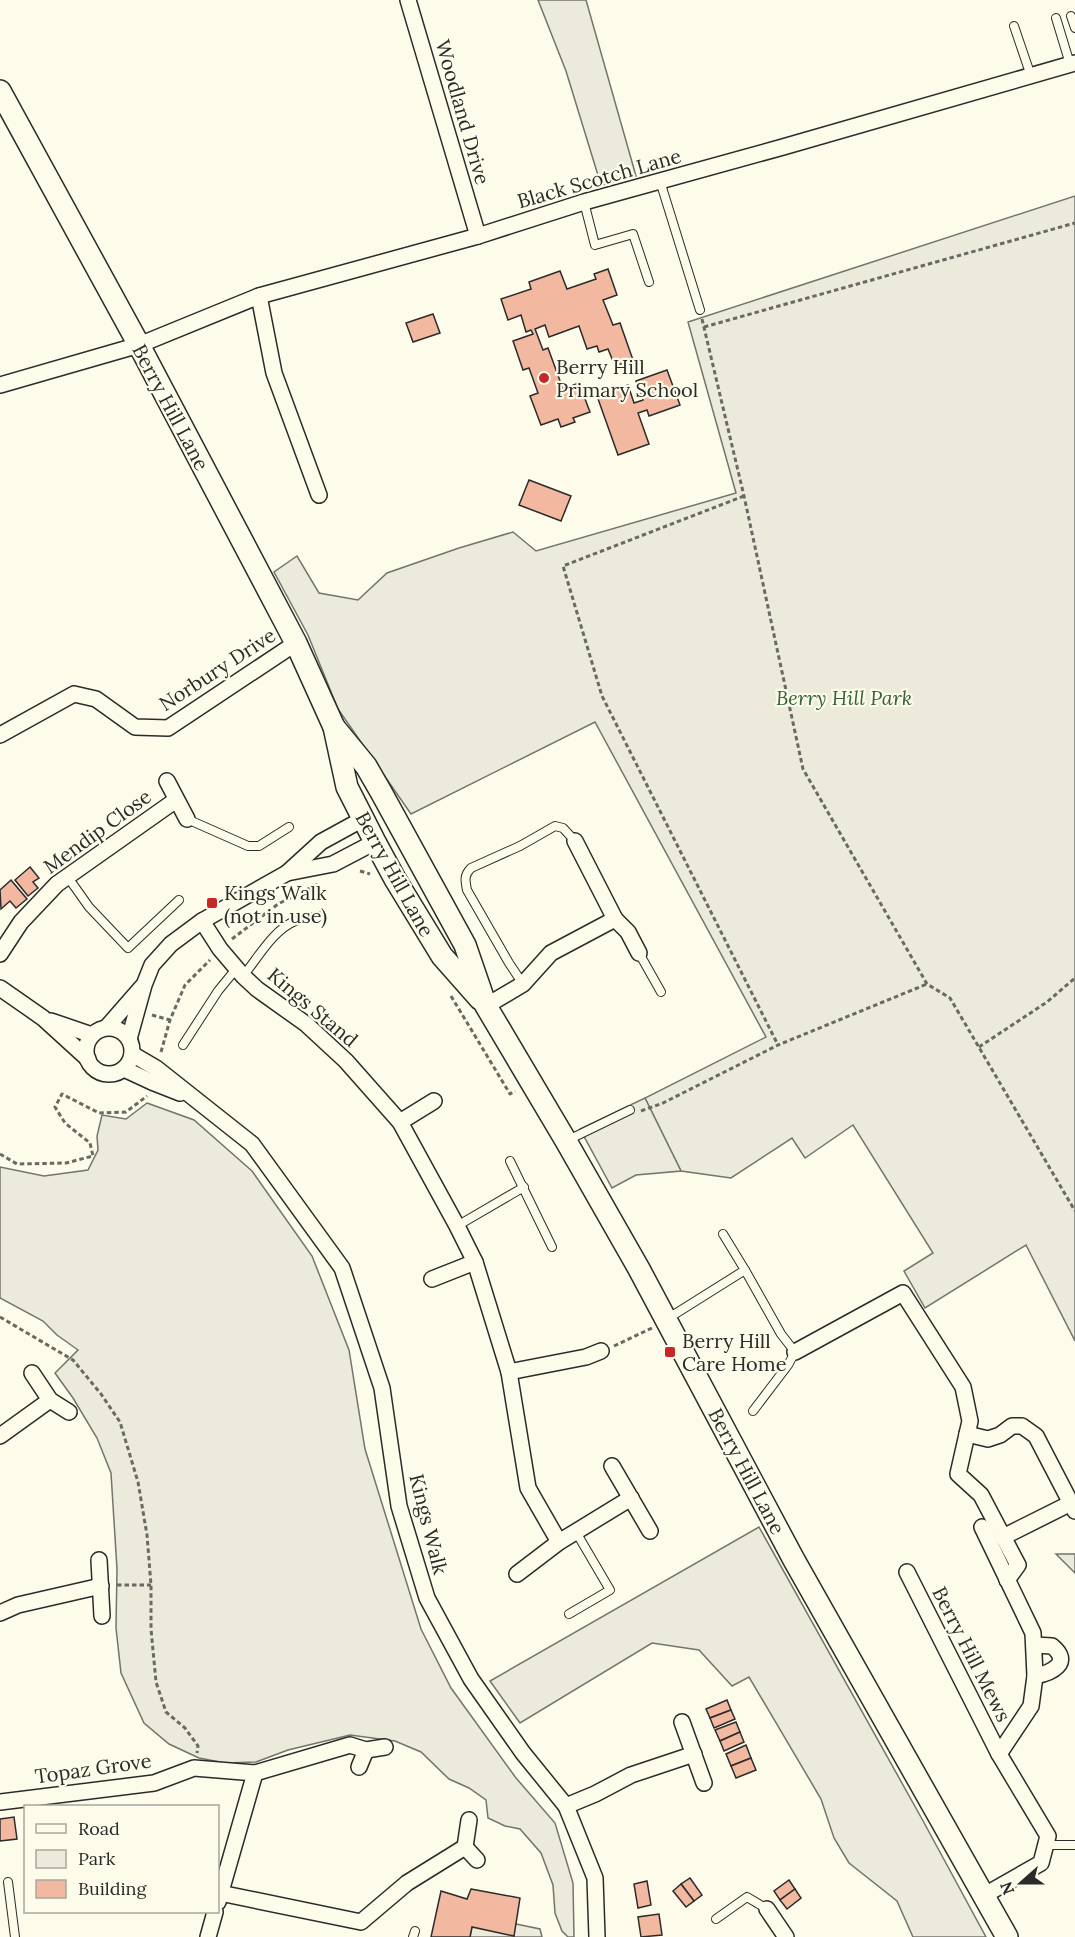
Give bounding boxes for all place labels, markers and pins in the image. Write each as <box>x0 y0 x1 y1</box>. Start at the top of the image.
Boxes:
place label: Berry Hill Primary School <box>556 354 698 402</box>
marker: Berry Hill Primary School <box>537 371 551 385</box>
place label: Kings Walk (not in use) <box>224 880 327 929</box>
marker: Kings Walk (not in use) <box>205 896 219 910</box>
place label: Berry Hill Care Home <box>682 1328 787 1376</box>
marker: Berry Hill Care Home <box>663 1345 677 1359</box>

